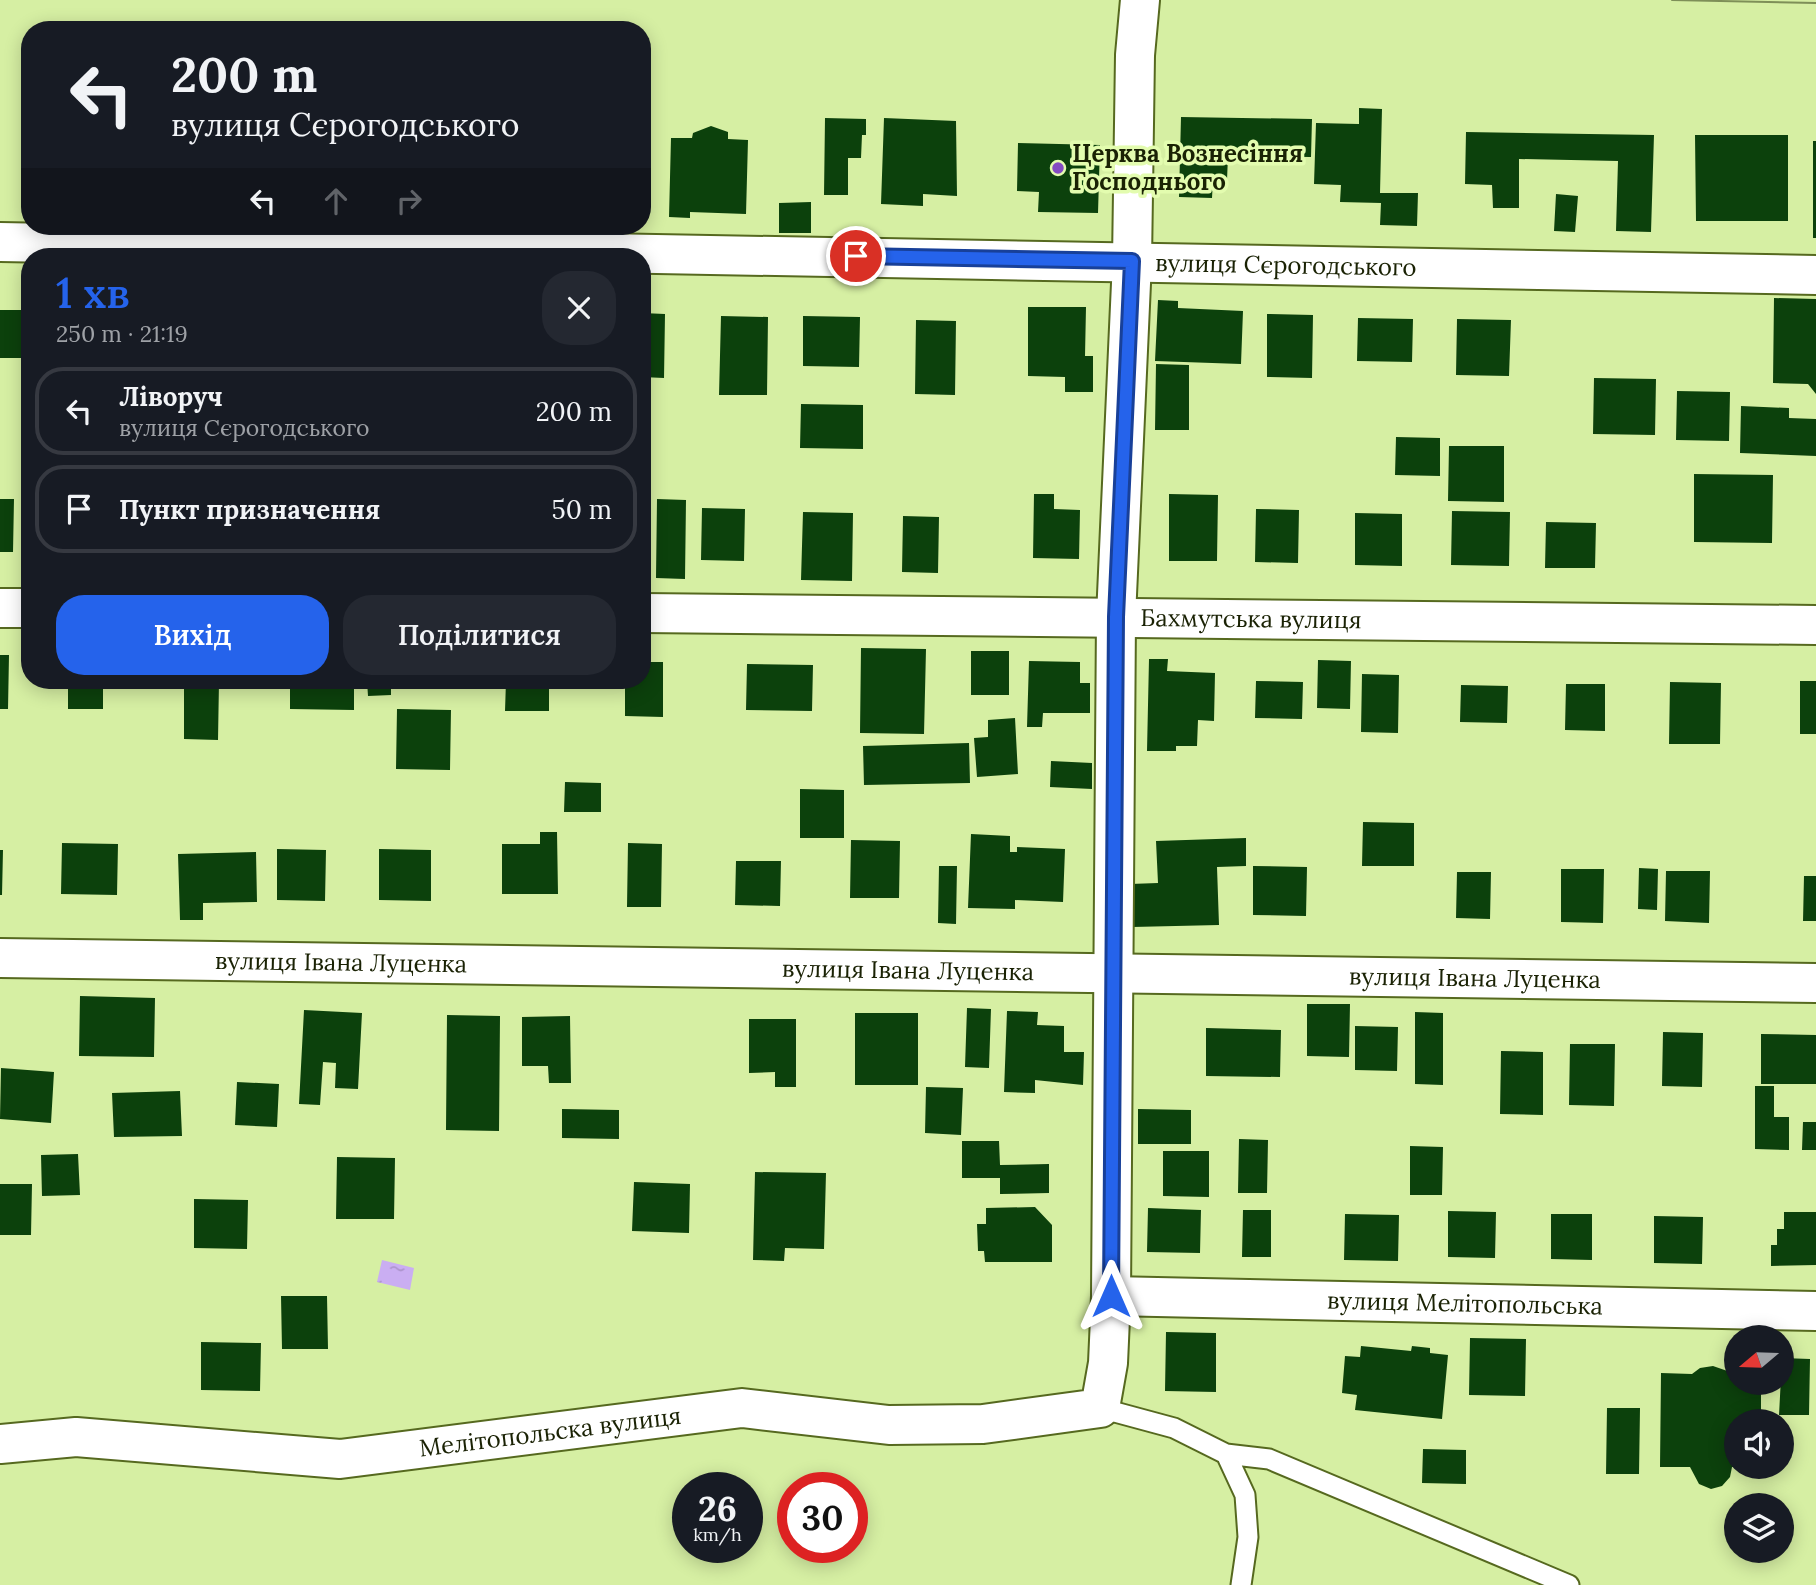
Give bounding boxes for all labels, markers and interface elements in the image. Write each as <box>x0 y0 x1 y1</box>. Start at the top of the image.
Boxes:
text: 200 m <box>171 43 317 105</box>
icon: left <box>56 49 147 140</box>
text: вулиця Сєрогодського <box>171 104 520 145</box>
place label: Церква Вознесіння Господнього <box>1072 138 1303 197</box>
marker: Церква Вознесіння Господнього <box>1050 160 1066 176</box>
icon: left <box>244 182 282 220</box>
icon: ahead <box>317 182 355 220</box>
icon: right <box>390 182 428 220</box>
pin <box>826 226 886 286</box>
icon: arrive <box>837 237 875 275</box>
street label: вулиця Сєрогодського <box>1155 247 1417 283</box>
text: 1 хв <box>56 266 130 320</box>
button: close <box>542 271 616 345</box>
text: 250 m · 21:19 <box>56 319 188 348</box>
text: Ліворуч <box>119 380 223 413</box>
icon: left <box>60 392 98 430</box>
text: 200 m <box>536 395 612 428</box>
text: вулиця Сєрогодського <box>119 413 370 442</box>
icon: arrive <box>60 490 98 528</box>
text: Пункт призначення <box>119 493 380 526</box>
text: 50 m <box>552 493 612 526</box>
button: Вихід <box>56 595 329 675</box>
button: Поділитися <box>343 595 616 675</box>
street label: Бахмутська вулиця <box>1140 602 1362 635</box>
street label: вулиця Івана Луценка <box>215 945 467 979</box>
street label: вулиця Івана Луценка <box>782 953 1034 987</box>
street label: вулиця Івана Луценка <box>1349 961 1601 995</box>
position arrow <box>1074 1259 1148 1333</box>
street label: вулиця Мелітопольська <box>1327 1285 1603 1321</box>
north arrow <box>1724 1325 1794 1395</box>
map controls <box>1724 1325 1794 1563</box>
street label: Мелітопольска вулиця <box>417 1400 683 1464</box>
button: sound <box>1724 1409 1794 1479</box>
speed limit sign: 30 <box>777 1472 868 1563</box>
text: 26 <box>698 1486 737 1531</box>
button: layers <box>1724 1493 1794 1563</box>
text: km/h <box>693 1523 742 1546</box>

